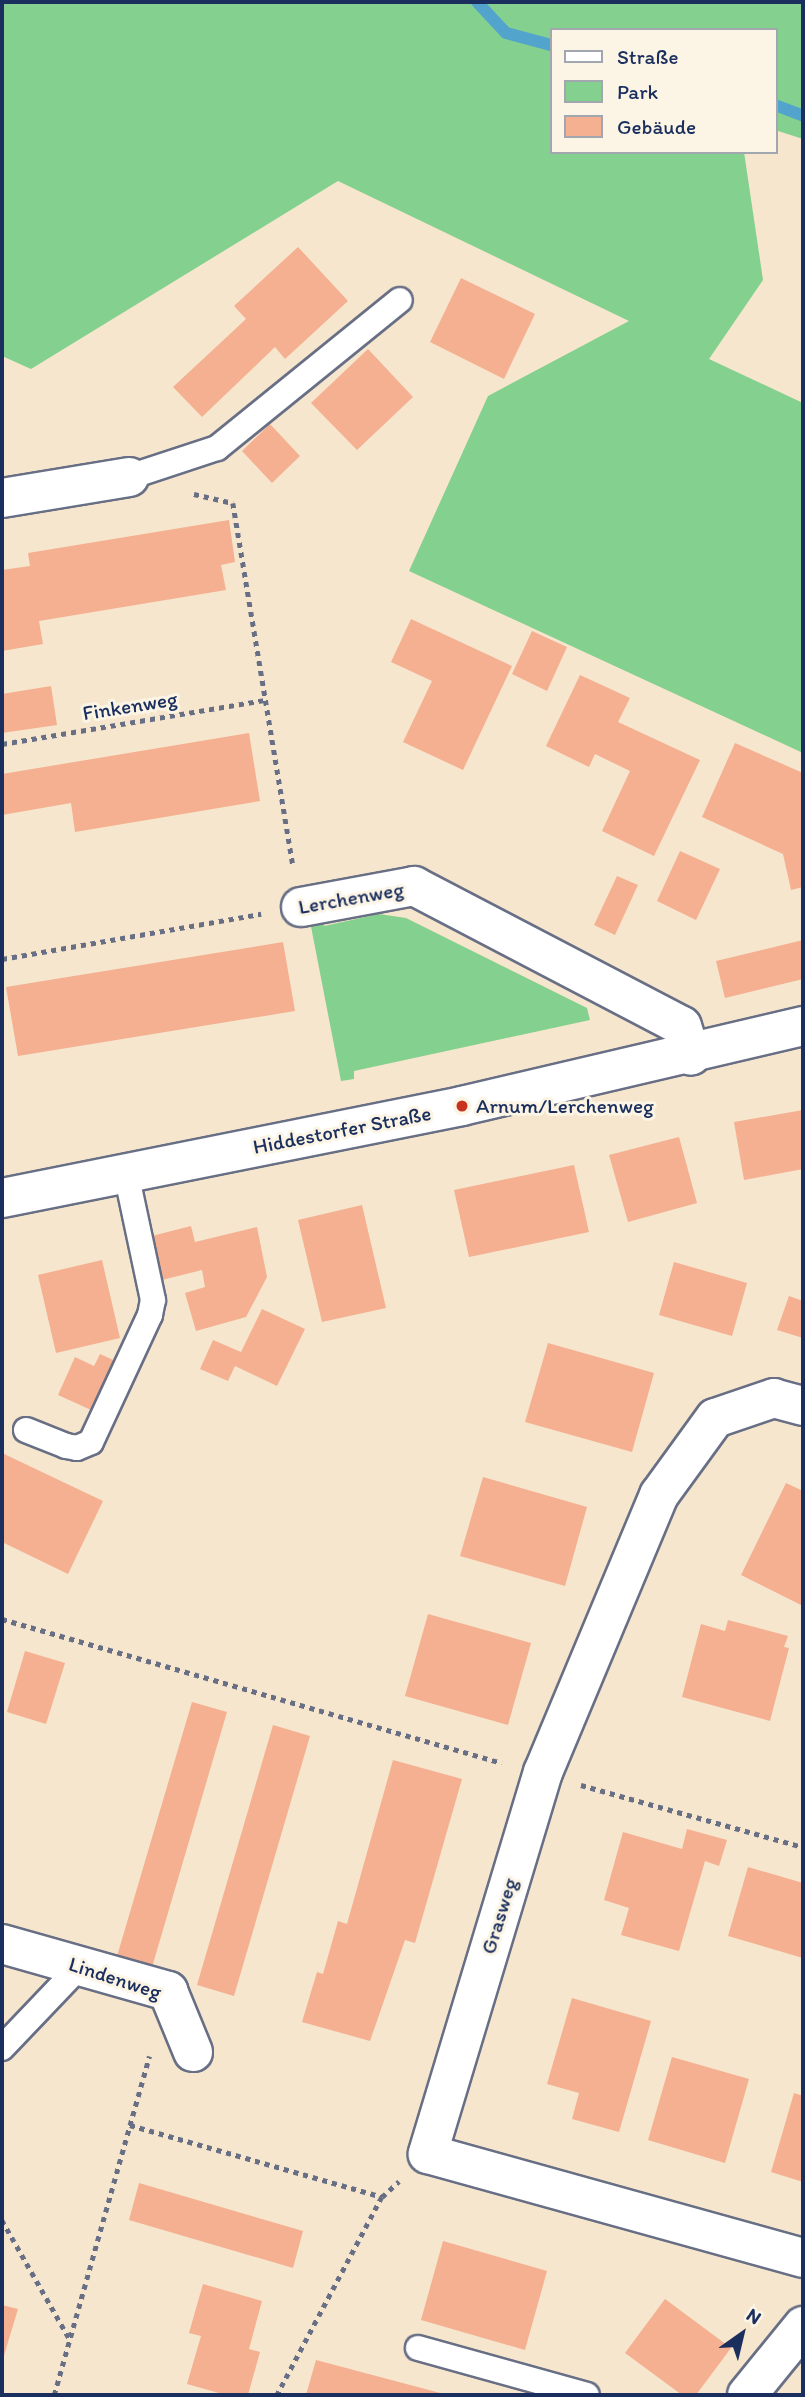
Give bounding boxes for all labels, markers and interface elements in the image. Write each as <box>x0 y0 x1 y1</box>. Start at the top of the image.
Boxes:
legend <box>550 28 777 154</box>
text: Straße <box>617 44 678 69</box>
text: Park <box>617 79 658 104</box>
text: Gebäude <box>617 114 696 139</box>
street label: Finkenweg <box>81 686 179 726</box>
street label: Lerchenweg <box>296 876 406 920</box>
place label: Arnum/Lerchenweg <box>476 1093 654 1119</box>
marker: Arnum/Lerchenweg <box>454 1098 470 1114</box>
street label: Hiddestorfer Straße <box>251 1100 433 1160</box>
street label: Grasweg <box>476 1875 522 1957</box>
street label: Lindenweg <box>65 1951 165 2005</box>
north arrow <box>707 2299 777 2369</box>
text: N <box>742 2303 766 2329</box>

